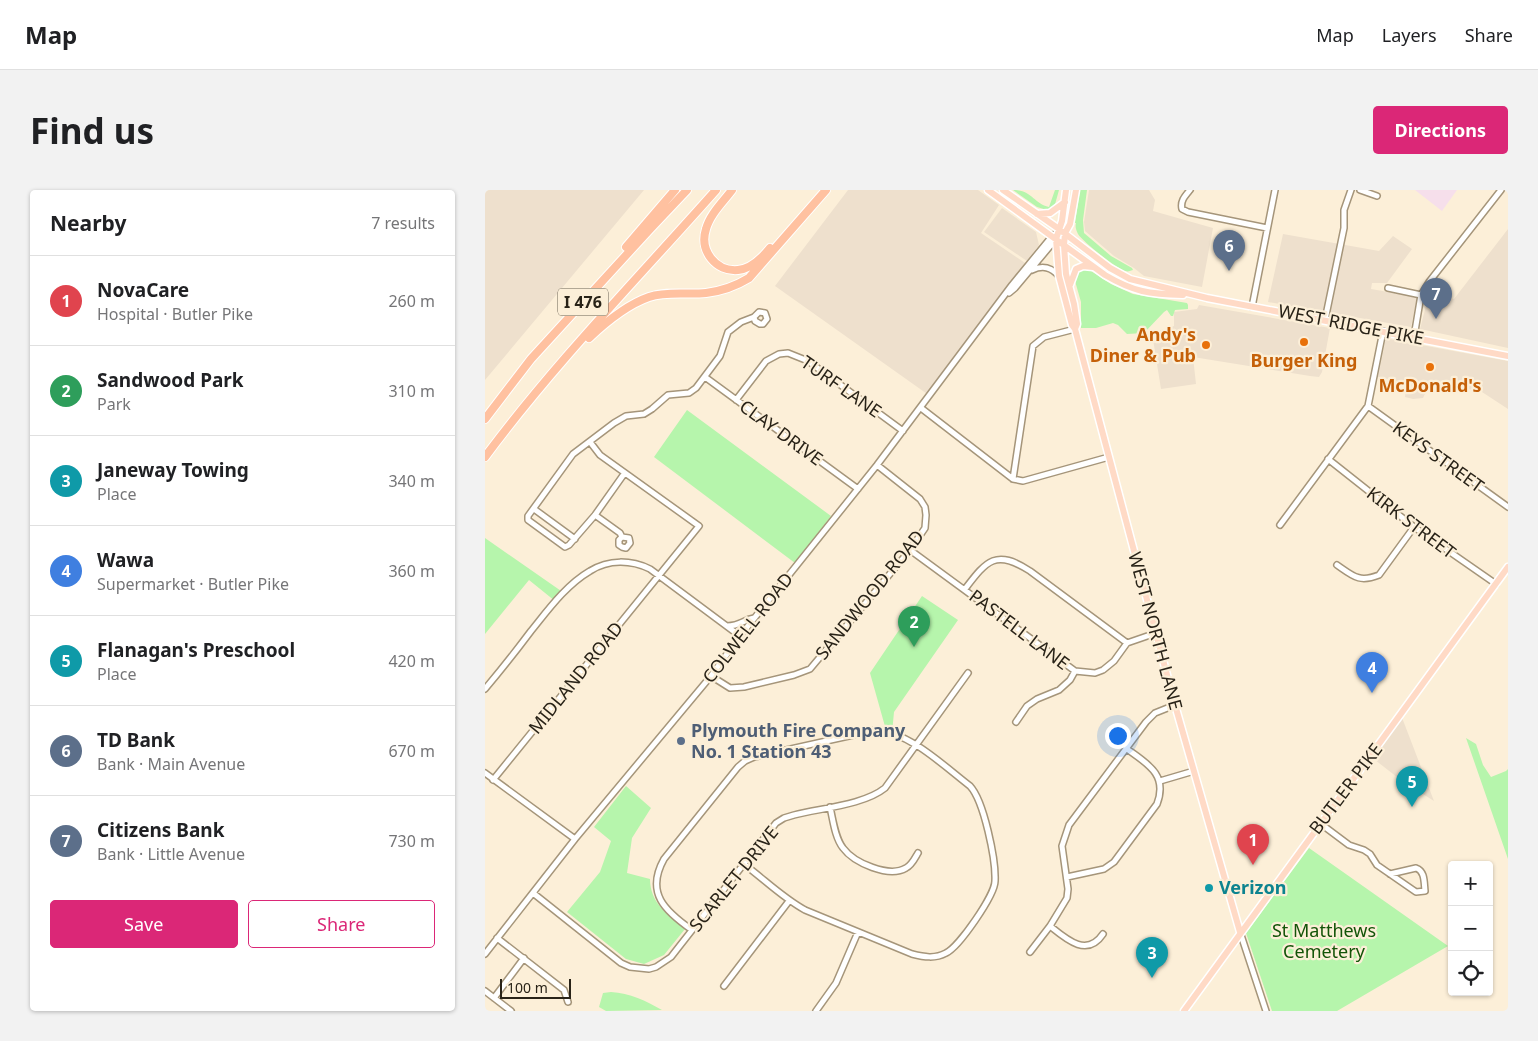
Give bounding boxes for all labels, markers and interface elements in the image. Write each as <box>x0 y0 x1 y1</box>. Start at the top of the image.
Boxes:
text: Map <box>25 18 77 51</box>
text: Map <box>1316 23 1354 47</box>
text: Layers <box>1382 23 1437 47</box>
text: Share <box>1465 23 1513 47</box>
button: Directions <box>1373 106 1508 154</box>
text: Find us <box>30 107 154 154</box>
text: Nearby <box>50 209 126 237</box>
text: 7 results <box>371 212 435 234</box>
pin: 6 <box>1213 230 1245 271</box>
text: NovaCare <box>97 277 189 303</box>
pin: 7 <box>1420 278 1452 319</box>
road number: I 476 <box>558 288 608 315</box>
text: 1 <box>61 290 71 312</box>
text: 260 m <box>388 290 435 312</box>
street label: WEST RIDGE PIKE <box>1276 298 1426 350</box>
text: Hospital · Butler Pike <box>97 303 253 325</box>
place label: Andy's Diner & Pub <box>1090 322 1196 367</box>
marker: Burger King <box>1298 336 1310 348</box>
marker: Andy's Diner & Pub <box>1200 339 1212 351</box>
place label: Burger King <box>1251 348 1357 372</box>
street label: TURF LANE <box>797 350 887 423</box>
marker: McDonald's <box>1424 361 1436 373</box>
text: Sandwood Park <box>97 367 244 393</box>
place label: McDonald's <box>1378 373 1482 397</box>
text: 2 <box>61 380 71 402</box>
text: 310 m <box>388 380 435 402</box>
text: Park <box>97 393 131 415</box>
street label: CLAY DRIVE <box>735 394 828 471</box>
street label: KEYS STREET <box>1388 415 1489 497</box>
text: Janeway Towing <box>97 457 249 483</box>
text: 3 <box>61 470 71 492</box>
text: 340 m <box>388 470 435 492</box>
street label: KIRK STREET <box>1362 481 1461 563</box>
text: Place <box>97 483 137 505</box>
street label: SANDWOOD ROAD <box>810 525 929 664</box>
text: Wawa <box>97 547 154 573</box>
street label: WEST NORTH LANE <box>1123 549 1189 713</box>
text: 4 <box>61 560 71 582</box>
text: 360 m <box>388 560 435 582</box>
street label: COLWELL ROAD <box>697 567 798 688</box>
text: Supermarket · Butler Pike <box>97 573 289 595</box>
street label: PASTELL LANE <box>965 584 1075 675</box>
pin: 2 <box>898 606 930 647</box>
street label: MIDLAND ROAD <box>523 616 628 738</box>
text: Flanagan's Preschool <box>97 637 295 663</box>
text: 5 <box>61 650 71 672</box>
text: 420 m <box>388 650 435 672</box>
pin: 4 <box>1356 652 1388 693</box>
text: Place <box>97 663 137 685</box>
place label: Plymouth Fire Company No. 1 Station 43 <box>691 718 906 763</box>
your location <box>1105 723 1131 749</box>
text: TD Bank <box>97 727 175 753</box>
marker: Plymouth Fire Company No. 1 Station 43 <box>675 735 687 747</box>
street label: BUTLER PIKE <box>1303 738 1387 839</box>
text: 6 <box>61 740 71 762</box>
text: 670 m <box>388 740 435 762</box>
text: Bank · Main Avenue <box>97 753 245 775</box>
pin: 5 <box>1396 766 1428 807</box>
text: Citizens Bank <box>97 817 225 843</box>
street label: SCARLET DRIVE <box>683 821 783 936</box>
pin: 1 <box>1237 824 1269 865</box>
text: 7 <box>61 830 71 852</box>
text: 730 m <box>388 830 435 852</box>
text: Bank · Little Avenue <box>97 843 245 865</box>
map controls <box>1448 861 1493 996</box>
button: + <box>1448 861 1493 906</box>
place label: Verizon <box>1219 875 1286 899</box>
marker: Verizon <box>1203 882 1215 894</box>
button: Save <box>50 900 238 948</box>
button: Share <box>248 900 435 948</box>
button: − <box>1448 906 1493 951</box>
park label: St Matthews Cemetery <box>1272 918 1376 963</box>
pin: 3 <box>1136 937 1168 978</box>
button: locate <box>1448 951 1493 996</box>
scale bar <box>500 976 571 999</box>
text: 100 m <box>507 978 548 997</box>

